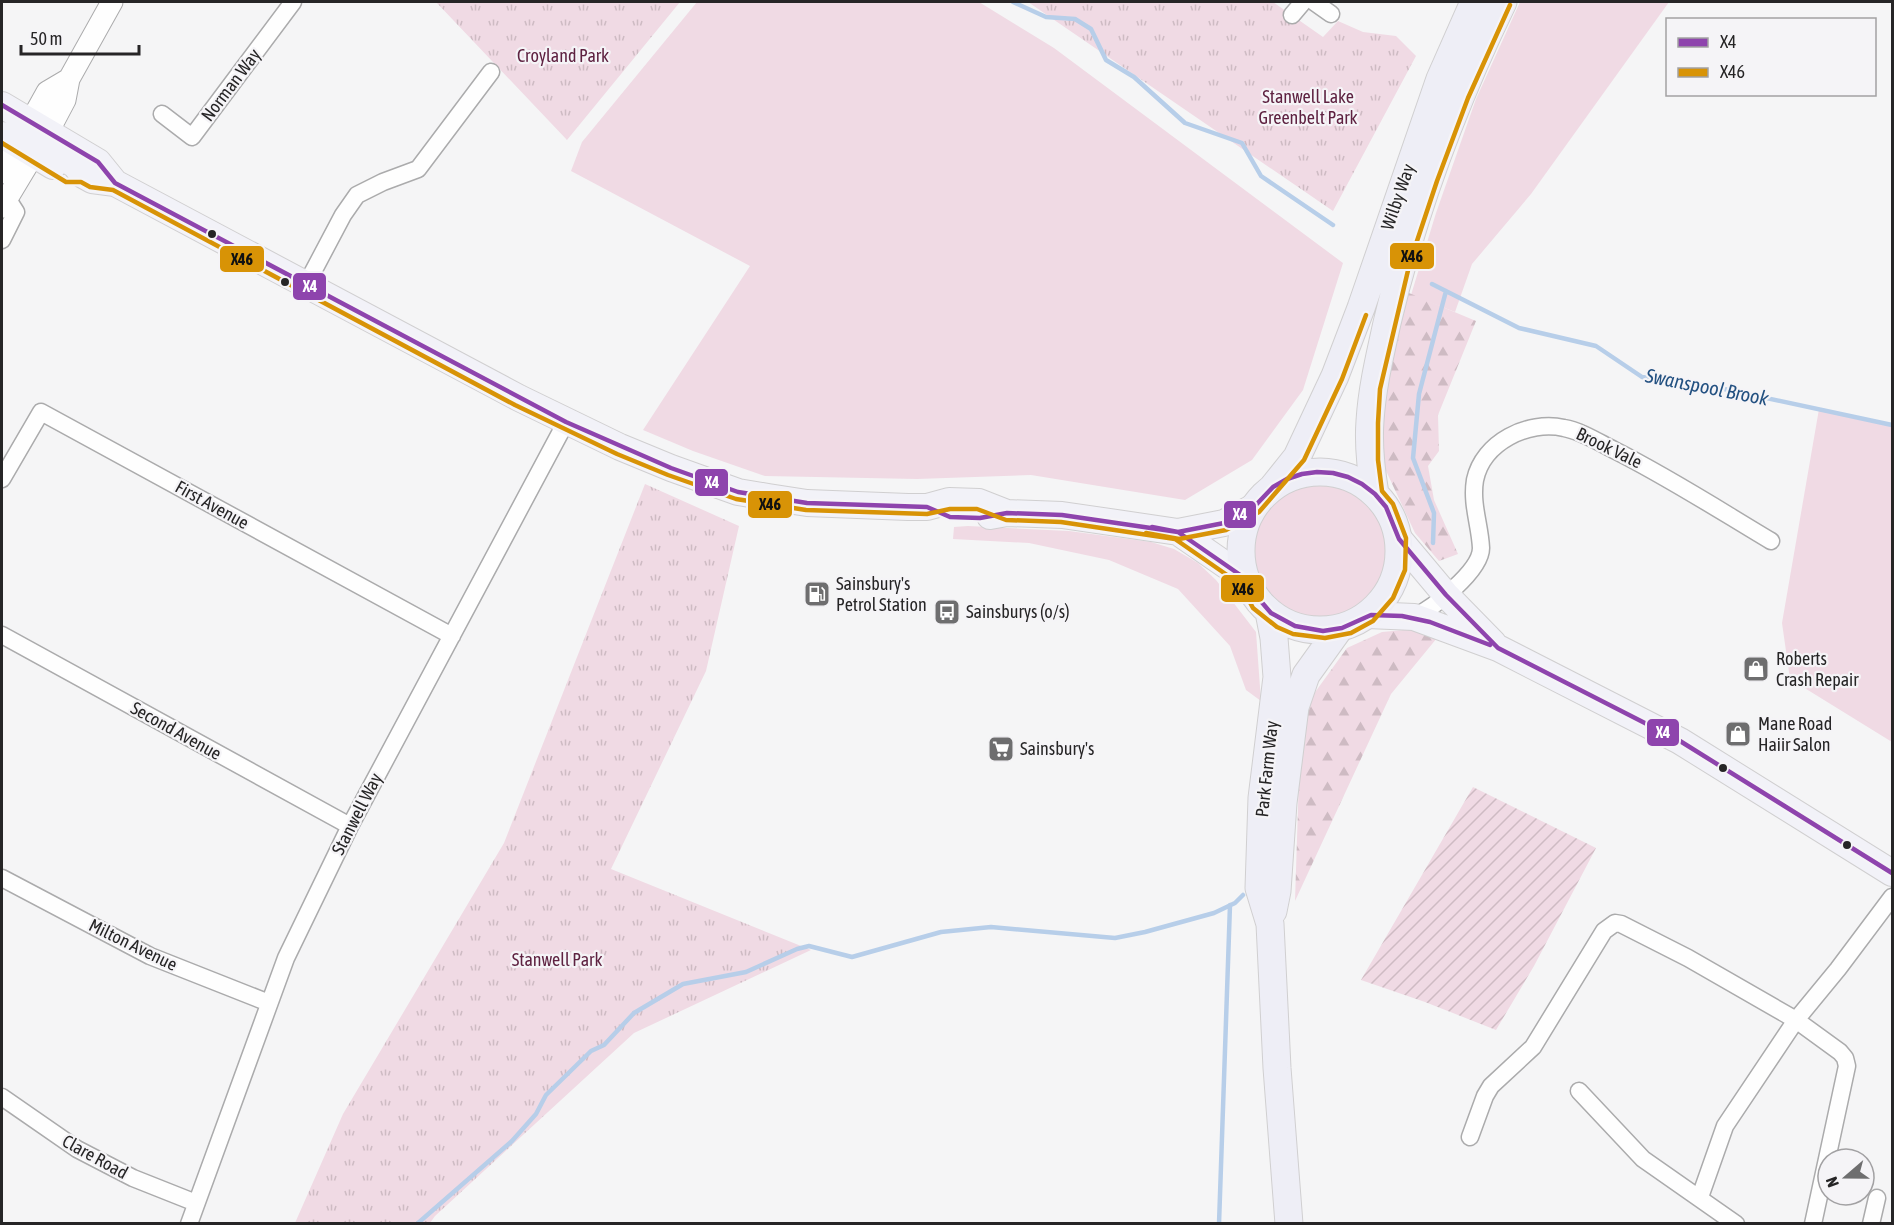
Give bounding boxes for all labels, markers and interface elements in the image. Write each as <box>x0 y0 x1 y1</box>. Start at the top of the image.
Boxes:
scale bar <box>21 18 140 56</box>
legend <box>1666 18 1876 96</box>
text: 50 m <box>30 28 62 49</box>
text: X4 <box>1720 31 1737 52</box>
street label: Norman Way <box>197 44 265 125</box>
park label: Croyland Park <box>517 45 609 66</box>
text: X46 <box>1720 61 1745 82</box>
park label: Stanwell Lake Greenbelt Park <box>1258 86 1358 128</box>
street label: Wilby Way <box>1376 161 1419 233</box>
unlabelled marker <box>206 228 218 240</box>
line badge: X46 <box>1389 242 1435 270</box>
line badge: X46 <box>219 245 265 273</box>
text: X46 <box>1400 247 1424 265</box>
text: X46 <box>230 250 254 268</box>
line badge: X4 <box>292 272 327 301</box>
unlabelled marker <box>279 276 291 288</box>
text: X4 <box>302 277 318 295</box>
water label: Swanspool Brook <box>1643 363 1771 410</box>
street label: Brook Vale <box>1573 423 1646 472</box>
line badge: X4 <box>694 468 729 497</box>
text: X4 <box>704 473 720 491</box>
street label: First Avenue <box>172 476 253 533</box>
line badge: X46 <box>747 490 793 519</box>
text: X46 <box>758 495 782 513</box>
line badge: X4 <box>1223 500 1257 529</box>
text: X4 <box>1232 505 1248 523</box>
place label: Sainsbury's Petrol Station <box>836 573 927 615</box>
line badge: X46 <box>1220 574 1265 603</box>
fuel station icon: Sainsbury's Petrol Station <box>802 579 832 609</box>
text: X46 <box>1231 580 1255 598</box>
bus stop icon: Sainsburys (o/s) <box>932 597 962 627</box>
place label: Sainsburys (o/s) <box>966 601 1069 622</box>
place label: Roberts Crash Repair <box>1776 648 1859 690</box>
shop icon: Roberts Crash Repair <box>1741 654 1771 684</box>
street label: Second Avenue <box>127 697 225 764</box>
place label: Mane Road Haiir Salon <box>1758 713 1832 755</box>
line badge: X4 <box>1646 718 1680 747</box>
shop icon: Mane Road Haiir Salon <box>1723 719 1753 749</box>
street label: Park Farm Way <box>1251 720 1282 818</box>
text: X4 <box>1655 723 1671 741</box>
supermarket icon: Sainsbury's <box>986 734 1016 764</box>
place label: Sainsbury's <box>1020 738 1094 759</box>
unlabelled marker <box>1717 762 1729 774</box>
street label: Stanwell Way <box>327 769 386 858</box>
unlabelled marker <box>1841 839 1853 851</box>
street label: Milton Avenue <box>86 914 181 975</box>
park label: Stanwell Park <box>512 949 602 970</box>
street label: Clare Road <box>59 1130 132 1183</box>
north arrow <box>1816 1147 1876 1207</box>
text: N <box>1822 1175 1842 1190</box>

